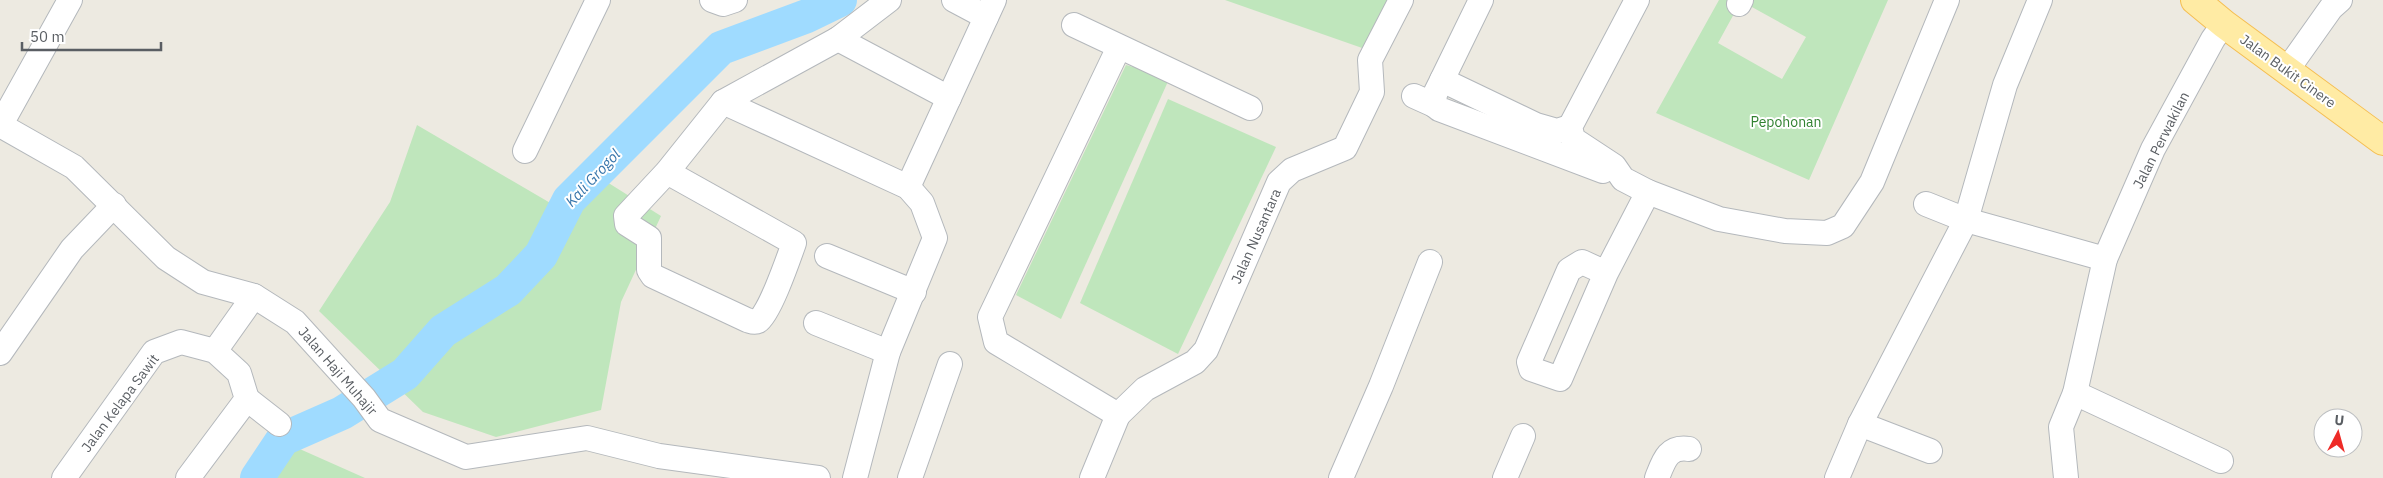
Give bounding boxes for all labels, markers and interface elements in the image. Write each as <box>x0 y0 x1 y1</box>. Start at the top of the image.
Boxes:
scale bar <box>22 20 161 52</box>
text: 50 m <box>30 27 65 46</box>
street label: Jalan Bukit Cinere <box>2237 30 2340 112</box>
street label: Jalan Perwakilan <box>2129 88 2193 192</box>
park label: Pepohonan <box>1750 113 1822 131</box>
water label: Kali Grogol <box>561 145 624 211</box>
street label: Jalan Nusantara <box>1227 185 1285 286</box>
street label: Jalan Haji Muhajir <box>295 323 381 419</box>
street label: Jalan Kelapa Sawit <box>77 350 163 456</box>
north arrow <box>2313 408 2363 458</box>
text: U <box>2334 411 2345 430</box>

